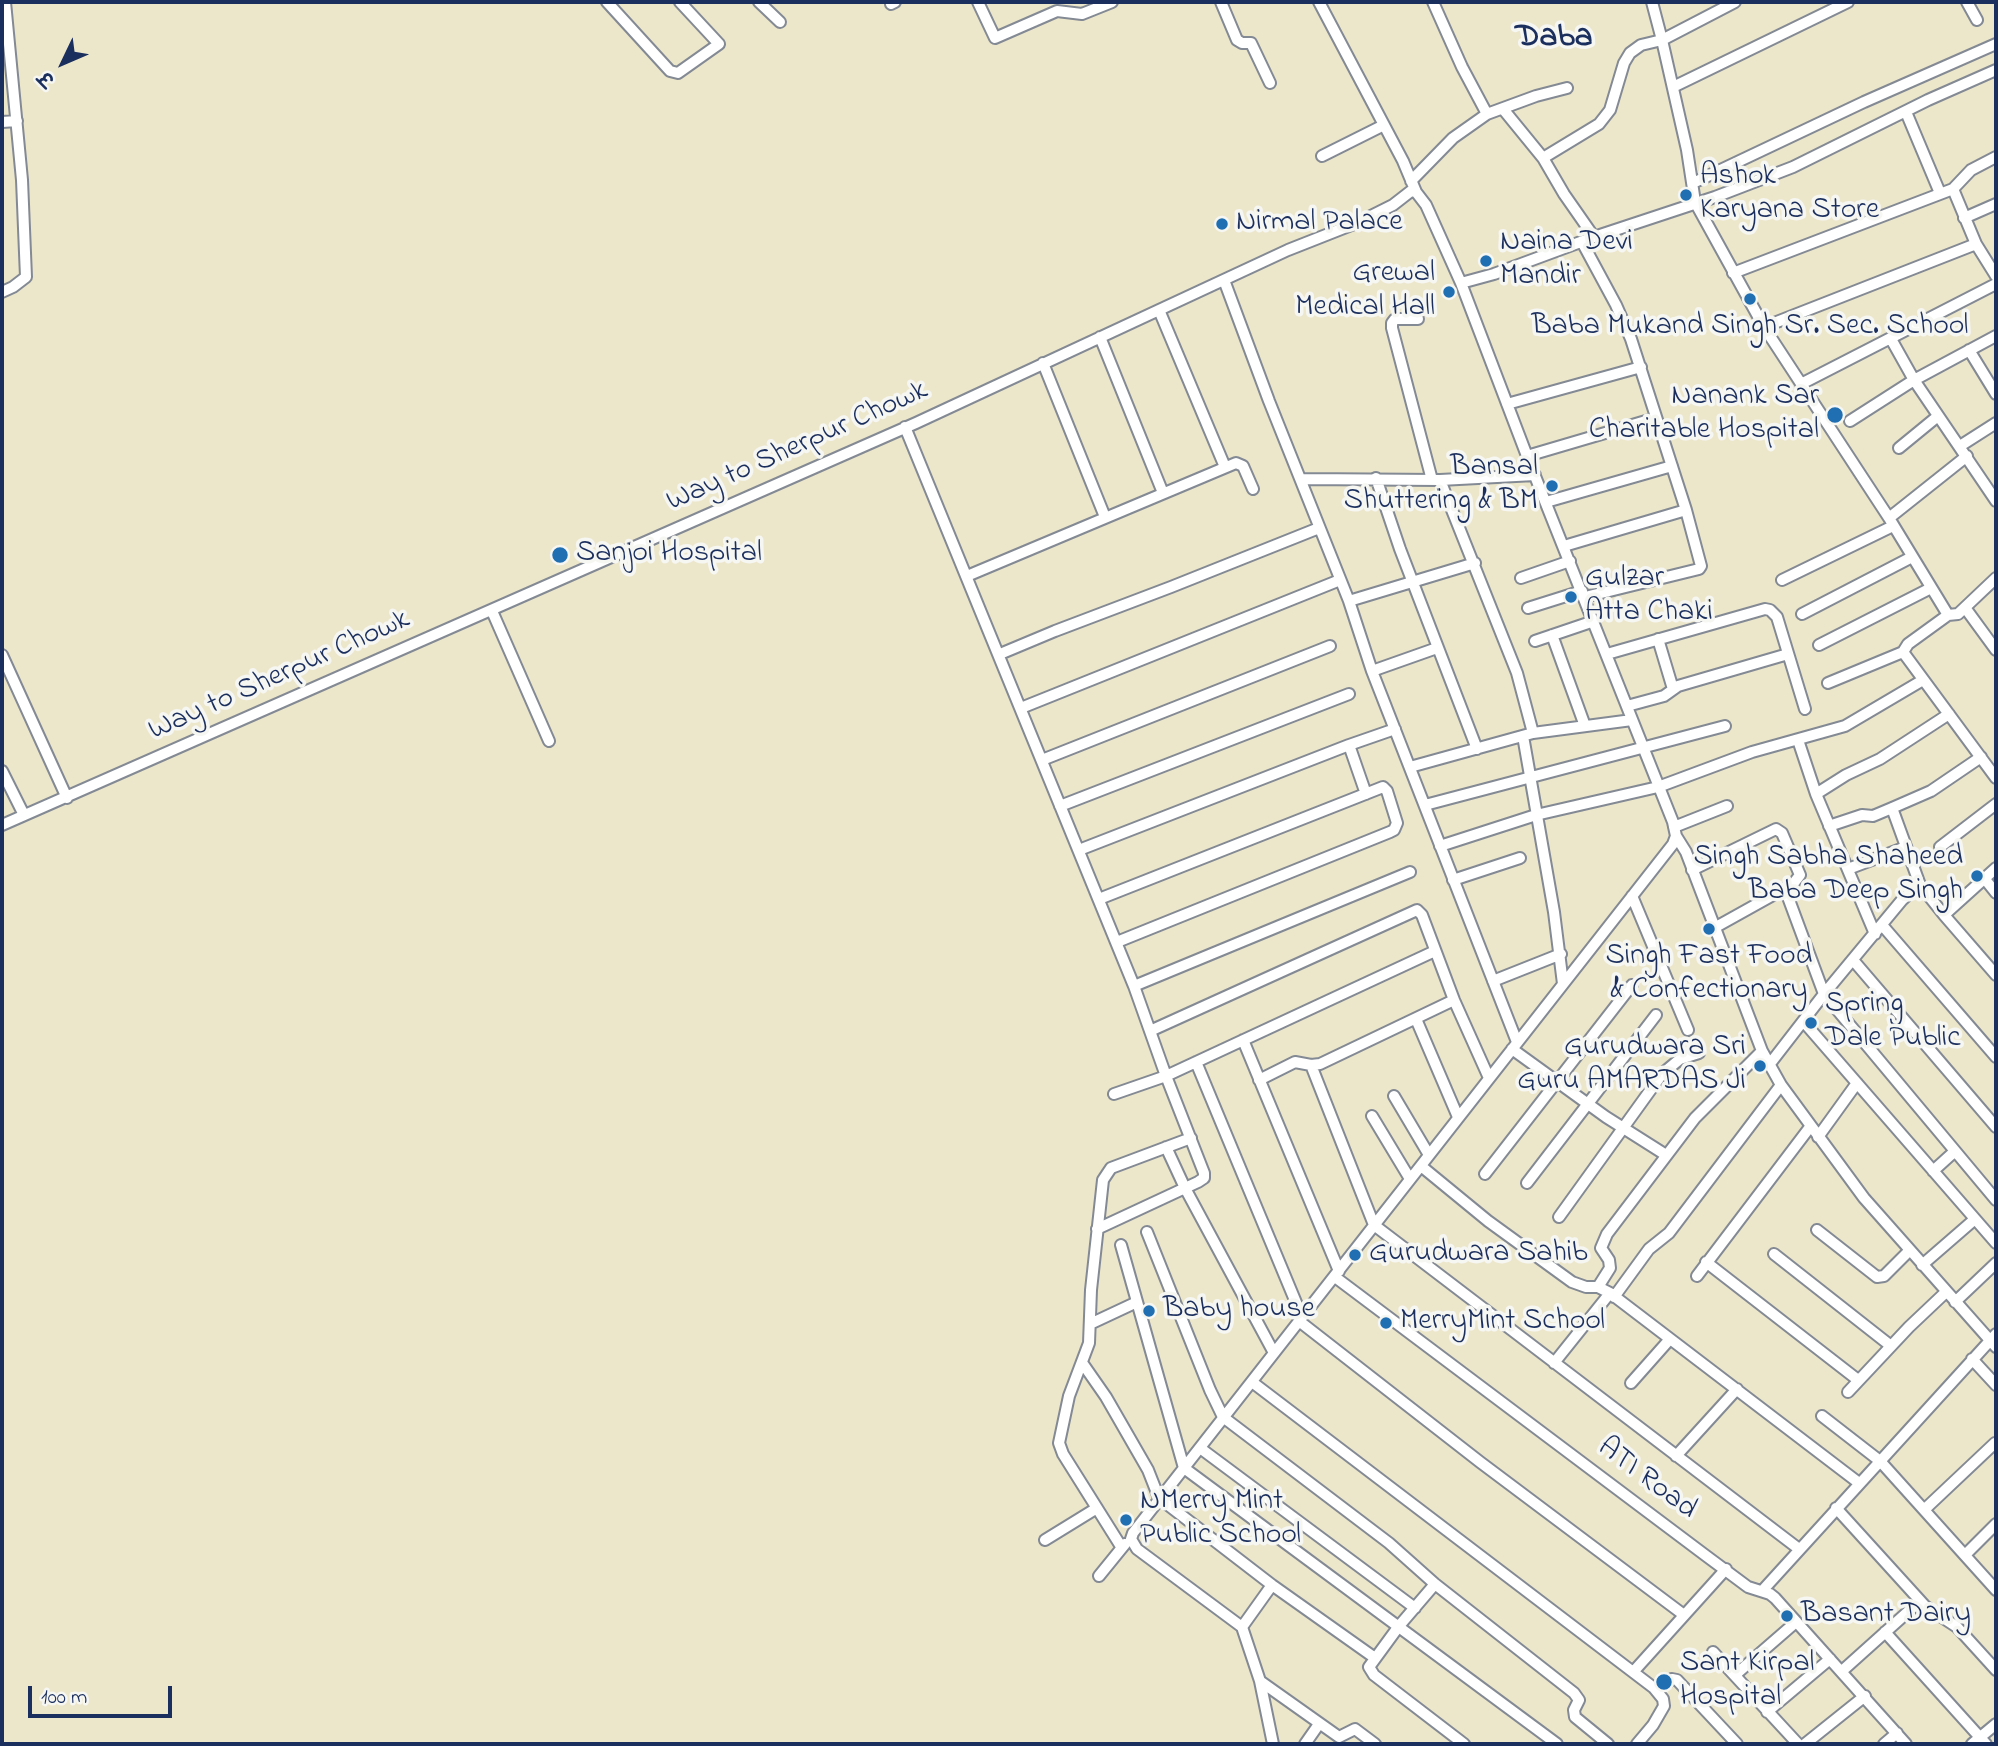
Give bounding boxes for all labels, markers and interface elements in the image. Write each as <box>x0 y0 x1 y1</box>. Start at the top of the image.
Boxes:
district label: Daba <box>1515 20 1593 60</box>
north arrow <box>28 28 98 98</box>
text: उ <box>33 64 62 92</box>
place label: Ashok Karyana Store <box>1700 160 1879 230</box>
marker: Ashok Karyana Store <box>1678 187 1694 203</box>
place label: Nirmal Palace <box>1236 206 1403 242</box>
marker: Nirmal Palace <box>1214 216 1230 232</box>
place label: Naina Devi Mandir <box>1500 226 1633 296</box>
marker: Naina Devi Mandir <box>1478 253 1494 269</box>
place label: Grewal Medical Hall <box>1295 257 1435 328</box>
marker: Grewal Medical Hall <box>1441 284 1457 300</box>
marker: Baba Mukand Singh Sr. Sec. School <box>1742 291 1758 307</box>
place label: Baba Mukand Singh Sr. Sec. School <box>1531 310 1969 346</box>
street label: Way to Sherpur Chowk <box>662 374 934 522</box>
place label: Nanank Sar Charitable Hospital <box>1589 380 1819 450</box>
marker: Nanank Sar Charitable Hospital <box>1825 405 1845 425</box>
place label: Bansal Shuttering & BM <box>1344 451 1538 522</box>
marker: Bansal Shuttering & BM <box>1544 478 1560 494</box>
place label: Sanjoi Hospital <box>576 537 762 573</box>
marker: Sanjoi Hospital <box>550 545 570 565</box>
place label: Gulzar Atta Chaki <box>1585 562 1713 632</box>
marker: Gulzar Atta Chaki <box>1563 589 1579 605</box>
street label: Way to Sherpur Chowk <box>144 603 416 751</box>
place label: Singh Sabha Shaheed Baba Deep Singh <box>1693 841 1963 911</box>
marker: Singh Sabha Shaheed Baba Deep Singh <box>1969 868 1985 884</box>
marker: Singh Fast Food & Confectionary <box>1701 921 1717 937</box>
place label: Singh Fast Food & Confectionary <box>1606 940 1812 1010</box>
place label: Spring Dale Public <box>1825 988 1961 1058</box>
marker: Spring Dale Public <box>1803 1015 1819 1031</box>
place label: Gurudwara Sri Guru AMARDAS Ji <box>1517 1031 1746 1102</box>
marker: Gurudwara Sri Guru AMARDAS Ji <box>1752 1058 1768 1074</box>
place label: Gurudwara Sahib <box>1369 1237 1588 1273</box>
marker: Gurudwara Sahib <box>1347 1247 1363 1263</box>
place label: Baby house <box>1163 1293 1315 1329</box>
marker: Baby house <box>1141 1303 1157 1319</box>
place label: MerryMint School <box>1400 1305 1605 1341</box>
marker: MerryMint School <box>1378 1315 1394 1331</box>
street label: ATI Road <box>1589 1431 1703 1529</box>
place label: NMerry Mint Public School <box>1140 1485 1301 1556</box>
marker: NMerry Mint Public School <box>1118 1512 1134 1528</box>
place label: Basant Dairy <box>1801 1598 1971 1634</box>
marker: Basant Dairy <box>1779 1608 1795 1624</box>
place label: Sant Kirpal Hospital <box>1680 1647 1815 1718</box>
scale bar <box>32 1672 175 1716</box>
marker: Sant Kirpal Hospital <box>1654 1672 1674 1692</box>
text: 100 m <box>41 1683 87 1713</box>

